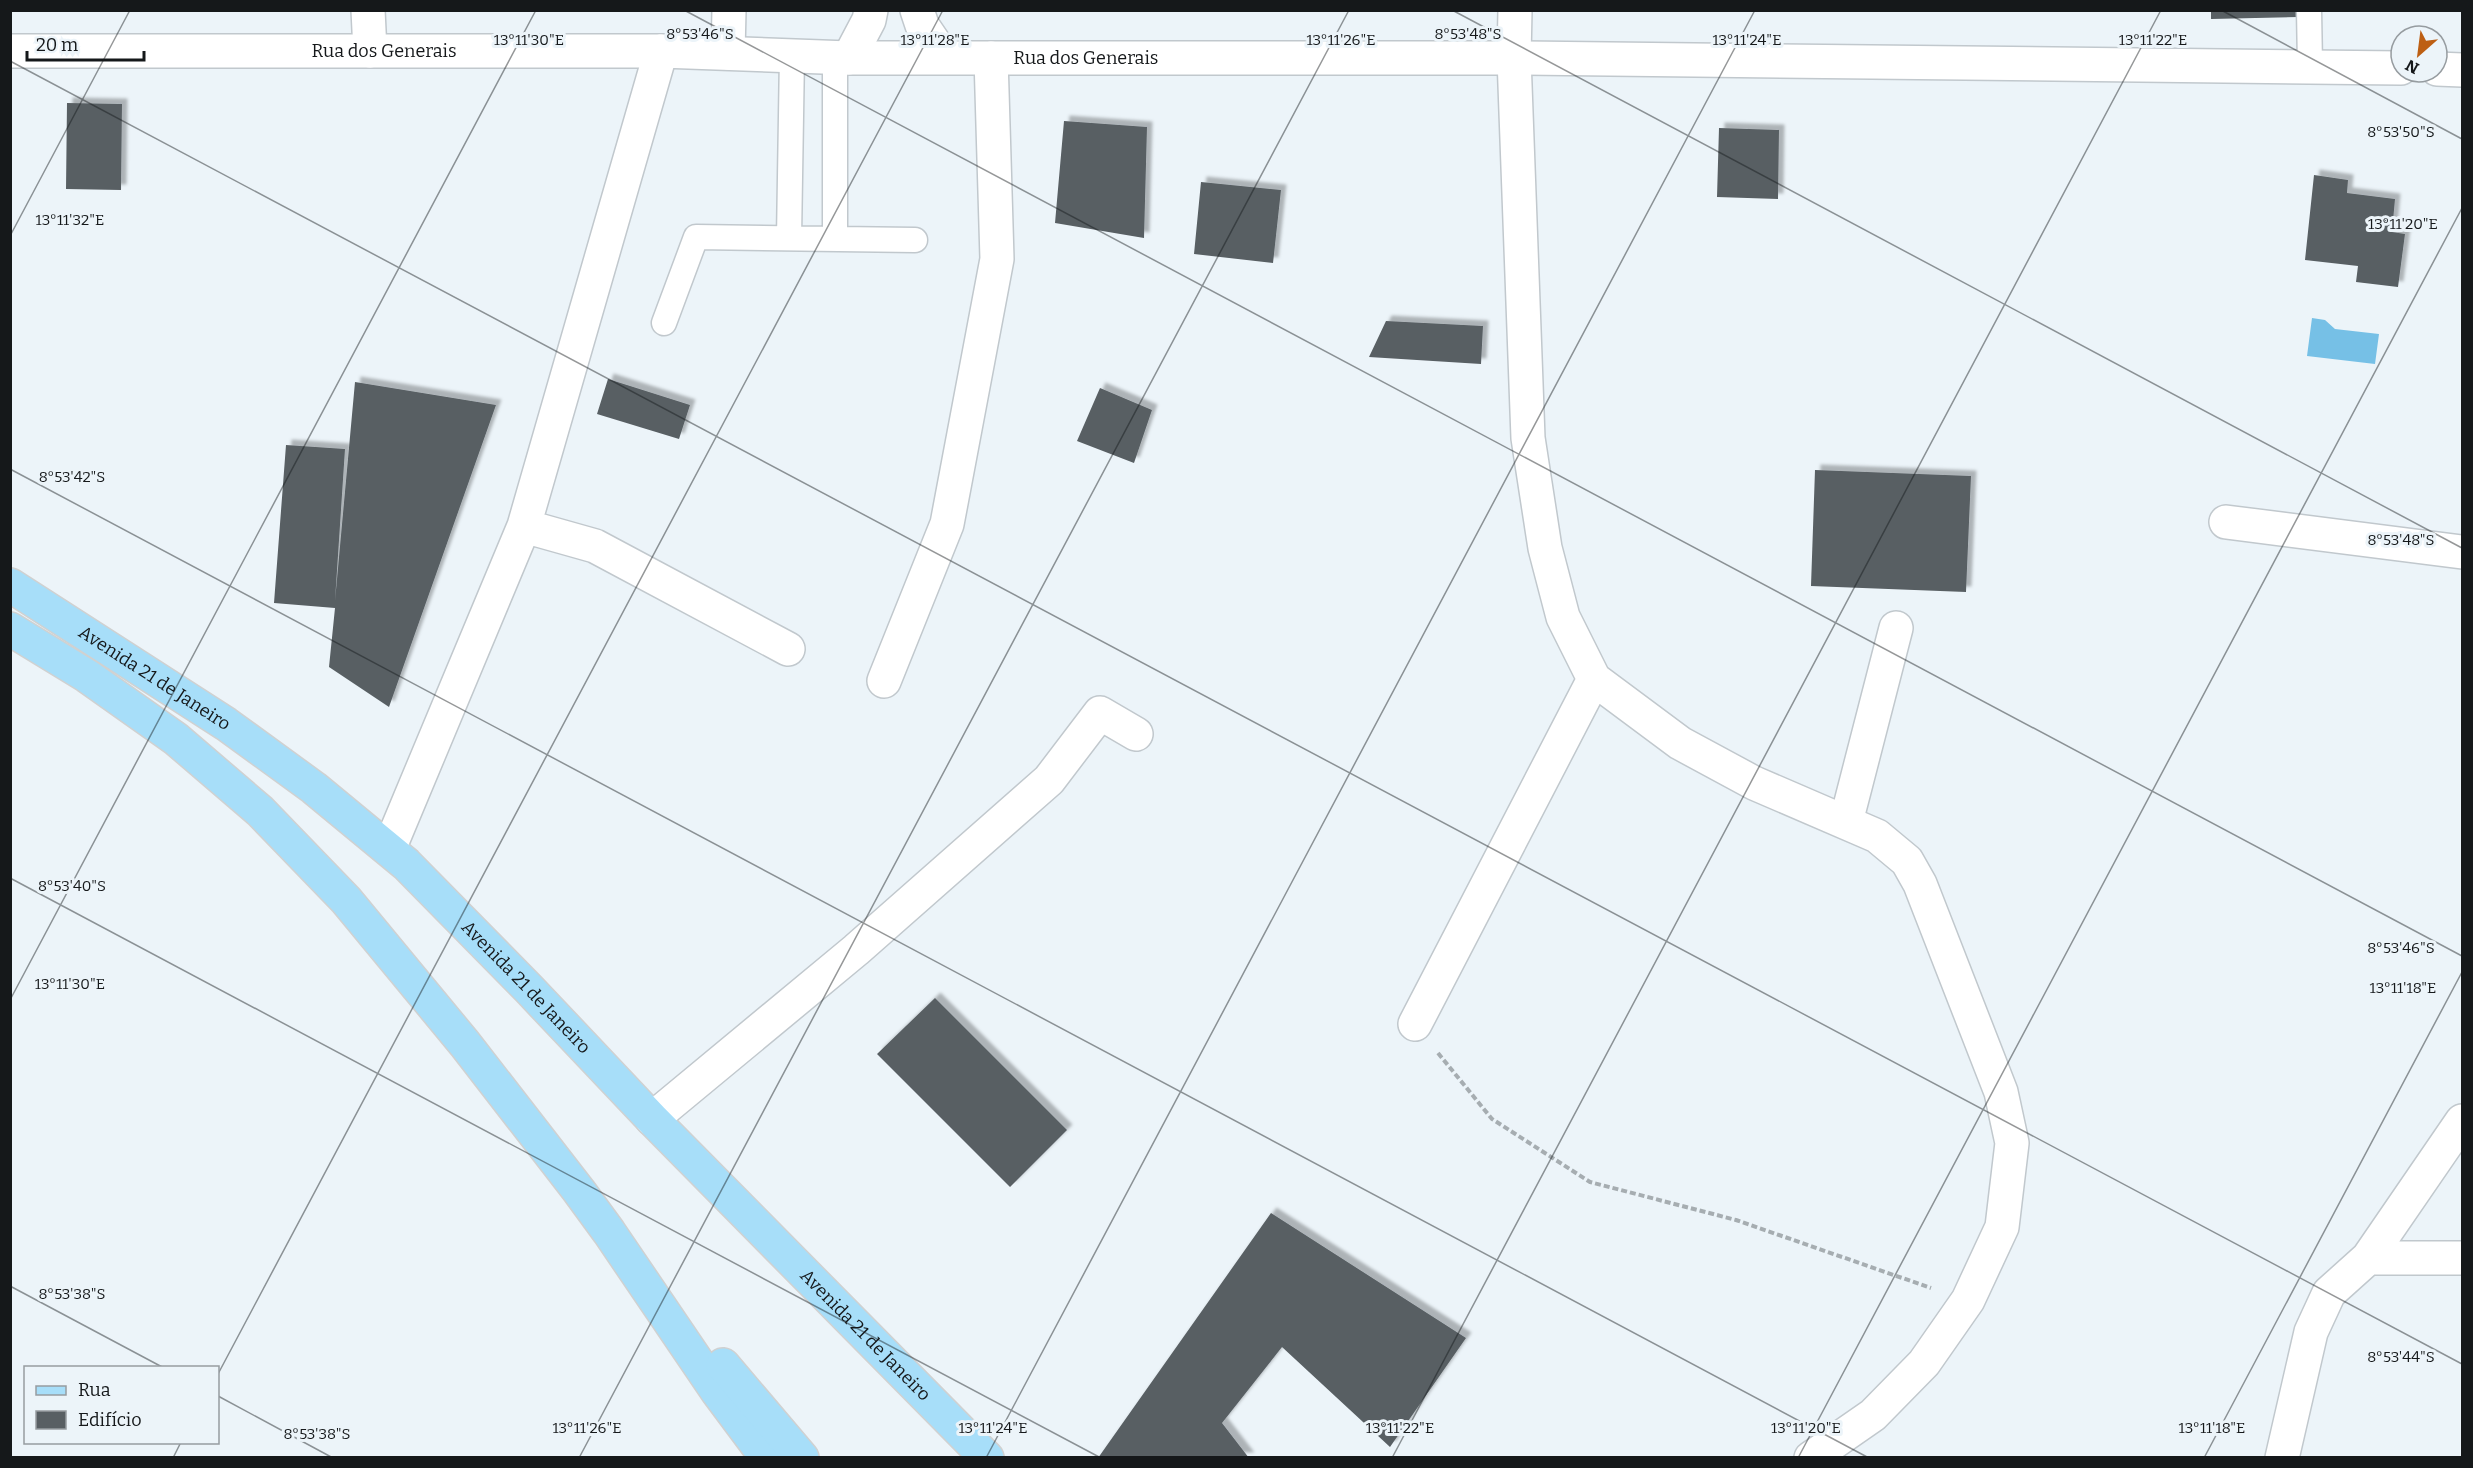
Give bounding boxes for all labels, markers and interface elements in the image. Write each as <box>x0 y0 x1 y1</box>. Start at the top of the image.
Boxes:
scale bar <box>27 24 144 62</box>
north arrow <box>2389 24 2449 84</box>
text: 8°53'46"S <box>666 25 734 43</box>
text: 8°53'48"S <box>1434 25 1502 43</box>
text: 13°11'30"E <box>494 31 564 49</box>
text: 13°11'28"E <box>901 31 969 49</box>
text: 13°11'26"E <box>1306 31 1376 49</box>
text: 13°11'24"E <box>1712 31 1782 49</box>
text: 13°11'22"E <box>2119 31 2187 49</box>
text: 20 m <box>36 34 78 56</box>
street label: Rua dos Generais <box>311 40 457 62</box>
street label: Rua dos Generais <box>1013 47 1158 69</box>
text: N <box>2402 56 2422 78</box>
text: 8°53'50"S <box>2367 123 2435 141</box>
text: 13°11'32"E <box>36 211 104 229</box>
text: 13°11'20"E <box>2368 215 2438 233</box>
text: 8°53'42"S <box>39 468 105 486</box>
text: 8°53'48"S <box>2367 531 2435 549</box>
street label: Avenida 21 de Janeiro <box>74 621 235 735</box>
text: 8°53'40"S <box>38 877 106 895</box>
street label: Avenida 21 de Janeiro <box>457 916 595 1058</box>
text: 8°53'46"S <box>2367 939 2435 957</box>
text: 13°11'30"E <box>35 975 105 993</box>
text: 13°11'18"E <box>2370 979 2436 997</box>
street label: Avenida 21 de Janeiro <box>796 1264 935 1405</box>
text: 8°53'38"S <box>39 1285 106 1303</box>
text: 8°53'44"S <box>2367 1348 2435 1366</box>
legend <box>24 1366 219 1444</box>
text: Rua <box>78 1379 111 1401</box>
text: Edifício <box>78 1409 142 1431</box>
text: 13°11'26"E <box>552 1419 622 1437</box>
text: 13°11'24"E <box>958 1419 1028 1437</box>
text: 13°11'22"E <box>1366 1419 1434 1437</box>
text: 13°11'20"E <box>1771 1419 1841 1437</box>
text: 13°11'18"E <box>2179 1419 2245 1437</box>
text: 8°53'38"S <box>284 1425 351 1443</box>

